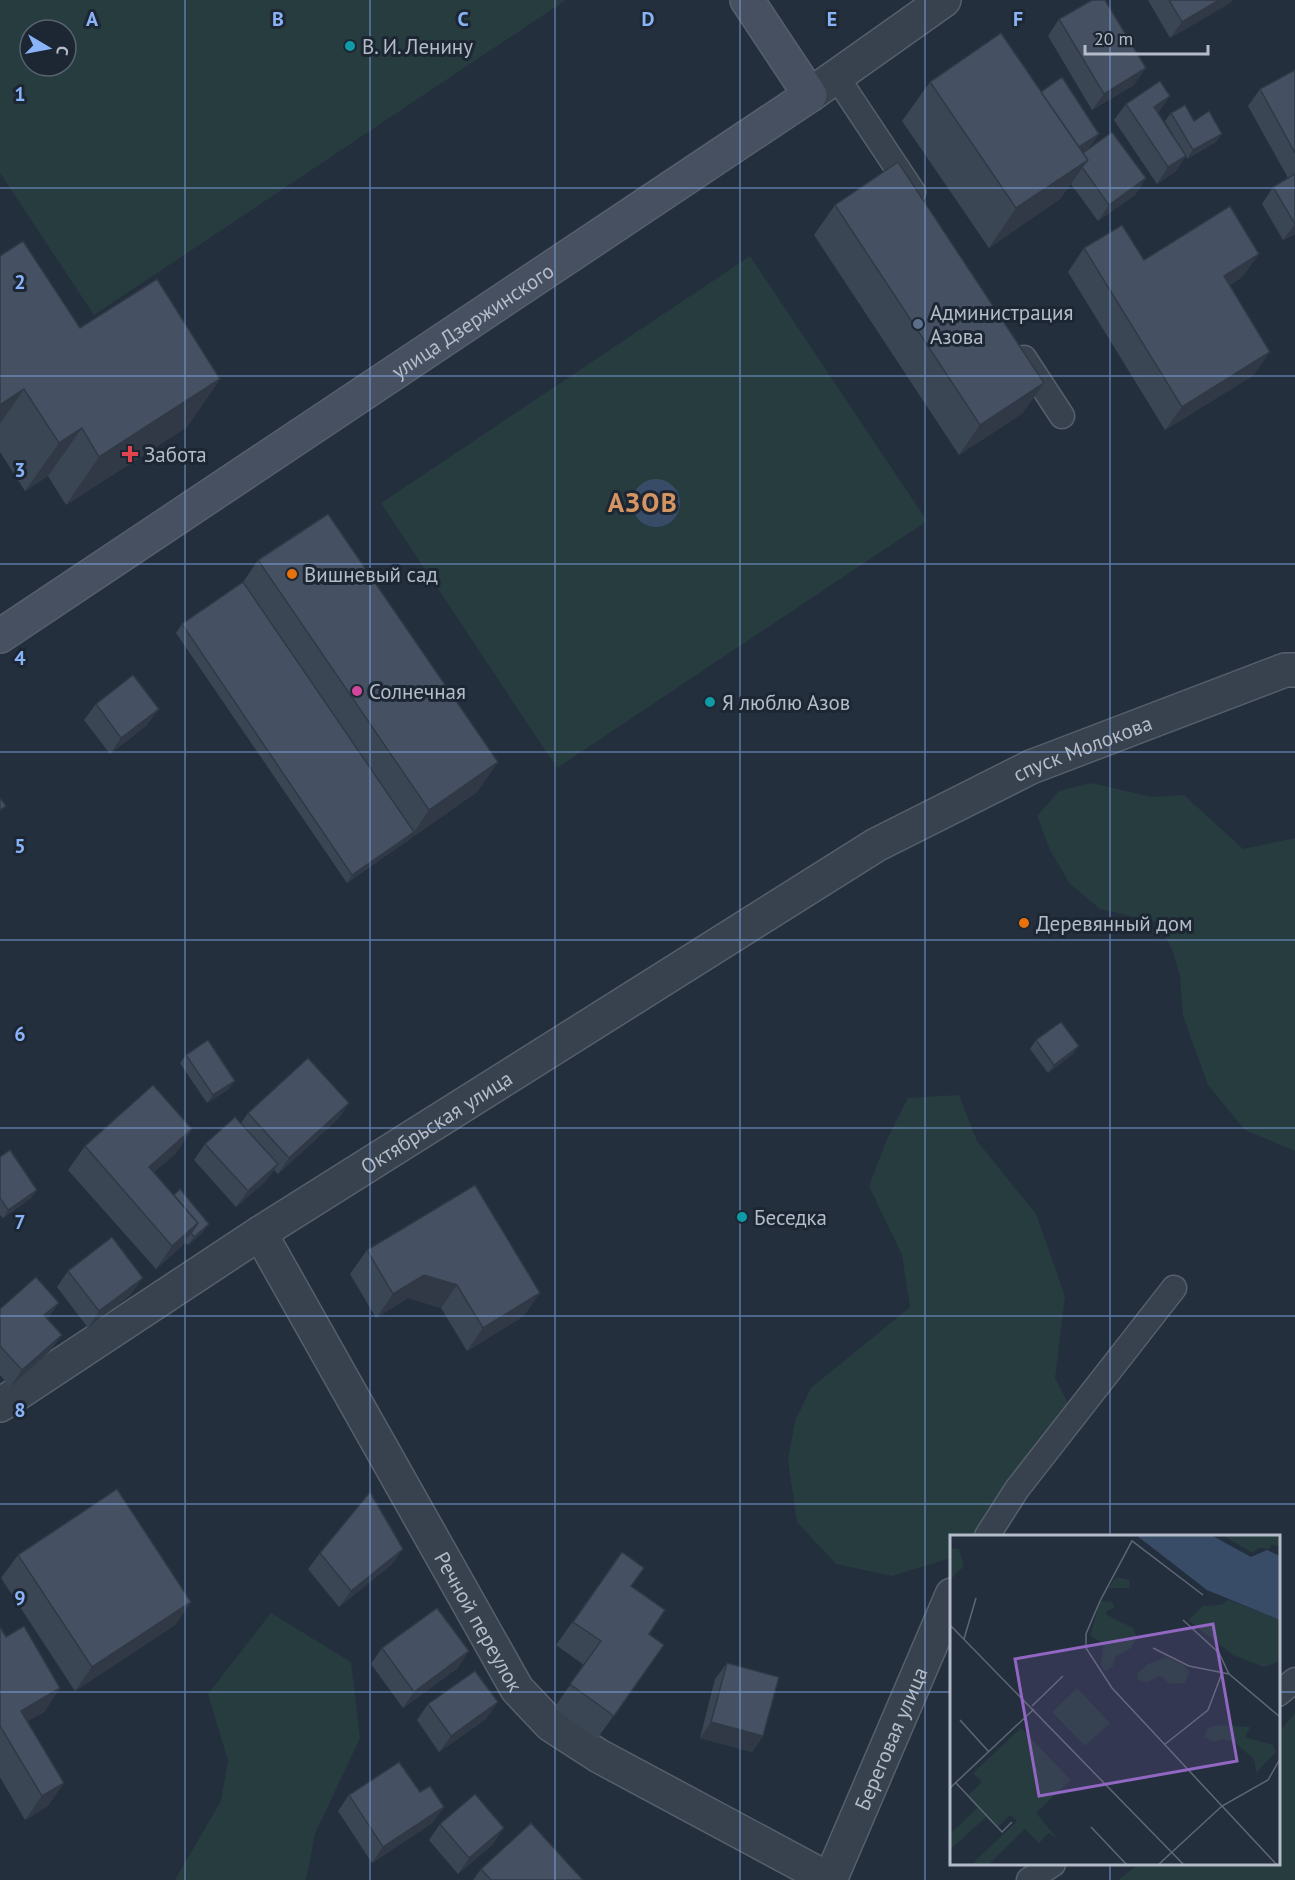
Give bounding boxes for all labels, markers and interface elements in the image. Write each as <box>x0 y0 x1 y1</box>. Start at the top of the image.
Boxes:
text: A <box>86 6 99 32</box>
text: B <box>272 6 284 32</box>
text: C <box>457 6 469 32</box>
text: D <box>642 6 655 32</box>
text: E <box>827 6 837 32</box>
text: F <box>1013 6 1023 32</box>
north arrow <box>18 18 78 78</box>
scale bar <box>1085 18 1208 56</box>
text: 20 m <box>1094 27 1133 50</box>
place label: В. И. Ленину <box>362 33 473 60</box>
marker: В. И. Ленину <box>343 39 357 53</box>
text: С <box>52 44 73 57</box>
text: 1 <box>14 81 26 107</box>
street label: улица Дзержинского <box>386 257 559 384</box>
text: 2 <box>14 269 26 295</box>
place label: Администрация Азова <box>930 299 1074 350</box>
marker: Администрация Азова <box>911 317 925 331</box>
place label: Забота <box>144 441 207 468</box>
marker: Забота <box>121 445 139 463</box>
text: 3 <box>14 457 26 483</box>
district label: АЗОВ <box>608 485 678 519</box>
place label: Вишневый сад <box>304 561 438 588</box>
marker: Вишневый сад <box>285 567 299 581</box>
text: 4 <box>14 645 26 671</box>
place label: Солнечная <box>369 678 466 705</box>
marker: Солнечная <box>350 684 364 698</box>
place label: Я люблю Азов <box>722 689 850 716</box>
marker: Я люблю Азов <box>703 695 717 709</box>
street label: спуск Молокова <box>1008 709 1156 788</box>
text: 5 <box>14 833 26 859</box>
place label: Деревянный дом <box>1036 910 1193 937</box>
marker: Деревянный дом <box>1017 916 1031 930</box>
text: 6 <box>14 1021 26 1047</box>
street label: Октябрьская улица <box>355 1064 517 1180</box>
place label: Беседка <box>754 1204 827 1231</box>
text: 7 <box>14 1209 26 1235</box>
marker: Беседка <box>735 1210 749 1224</box>
text: 8 <box>14 1397 26 1423</box>
inset map <box>950 1535 1280 1865</box>
street label: Речной переулок <box>429 1547 529 1696</box>
text: 9 <box>14 1585 26 1611</box>
street label: Береговая улица <box>848 1663 933 1814</box>

